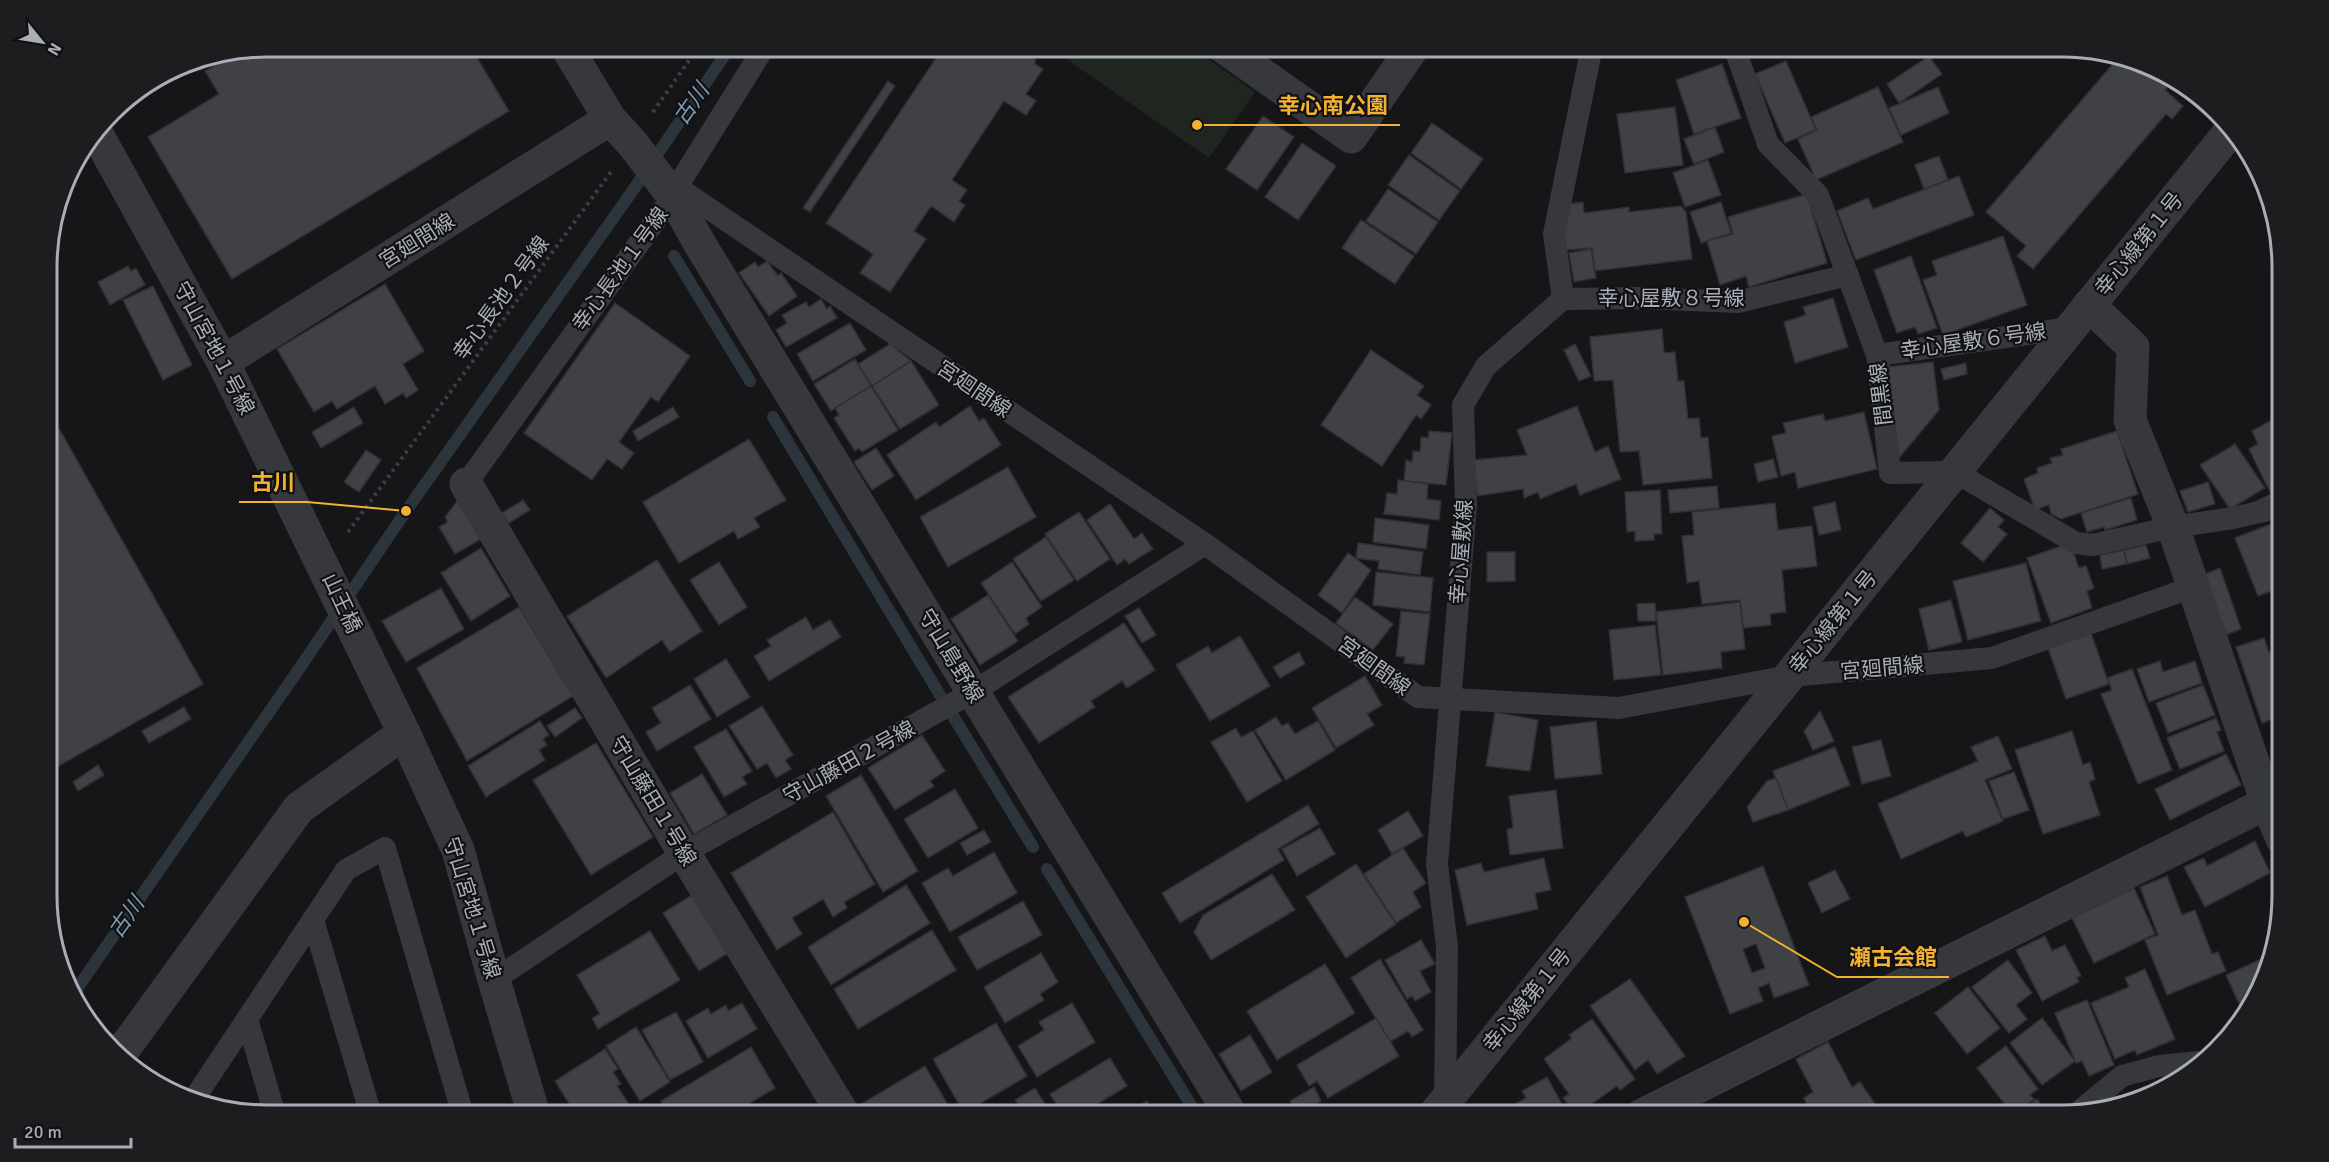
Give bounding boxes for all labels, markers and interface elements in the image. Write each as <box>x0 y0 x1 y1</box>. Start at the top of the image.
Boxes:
north arrow <box>12 12 72 72</box>
text: N <box>43 39 66 59</box>
water label: 古川 <box>667 77 716 130</box>
callout: 幸心南公園 <box>1266 85 1400 125</box>
text: 幸心南公園 <box>1278 92 1388 119</box>
street label: 幸心線第１号 <box>2089 187 2189 301</box>
street label: 幸心長池１号線 <box>566 202 674 336</box>
street label: 宮廻間線 <box>374 208 460 274</box>
street label: 幸心長池２号線 <box>447 231 555 365</box>
street label: 守山宮地１号線 <box>168 277 260 419</box>
street label: 幸心屋敷８号線 <box>1598 285 1745 311</box>
street label: 幸心屋敷６号線 <box>1898 318 2048 364</box>
street label: 宮廻間線 <box>932 355 1016 423</box>
street label: 間黒線 <box>1864 361 1898 427</box>
callout: 古川 <box>239 462 307 502</box>
text: 古川 <box>251 469 295 496</box>
street label: 幸心屋敷線 <box>1444 499 1478 605</box>
street label: 幸心線第１号 <box>1783 565 1883 679</box>
street label: 山王橋 <box>317 569 367 637</box>
street label: 守山島野線 <box>913 604 989 708</box>
street label: 宮廻間線 <box>1332 631 1416 701</box>
street label: 宮廻間線 <box>1839 651 1925 685</box>
street label: 守山藤田２号線 <box>778 715 920 809</box>
street label: 守山藤田１号線 <box>604 731 702 871</box>
street label: 守山宮地１号線 <box>438 834 506 982</box>
water label: 古川 <box>102 890 151 943</box>
callout: 瀬古会館 <box>1837 937 1949 977</box>
street label: 幸心線第１号 <box>1477 943 1577 1057</box>
text: 瀬古会館 <box>1849 944 1937 971</box>
scale bar <box>15 1111 130 1149</box>
text: 20 m <box>24 1121 62 1143</box>

